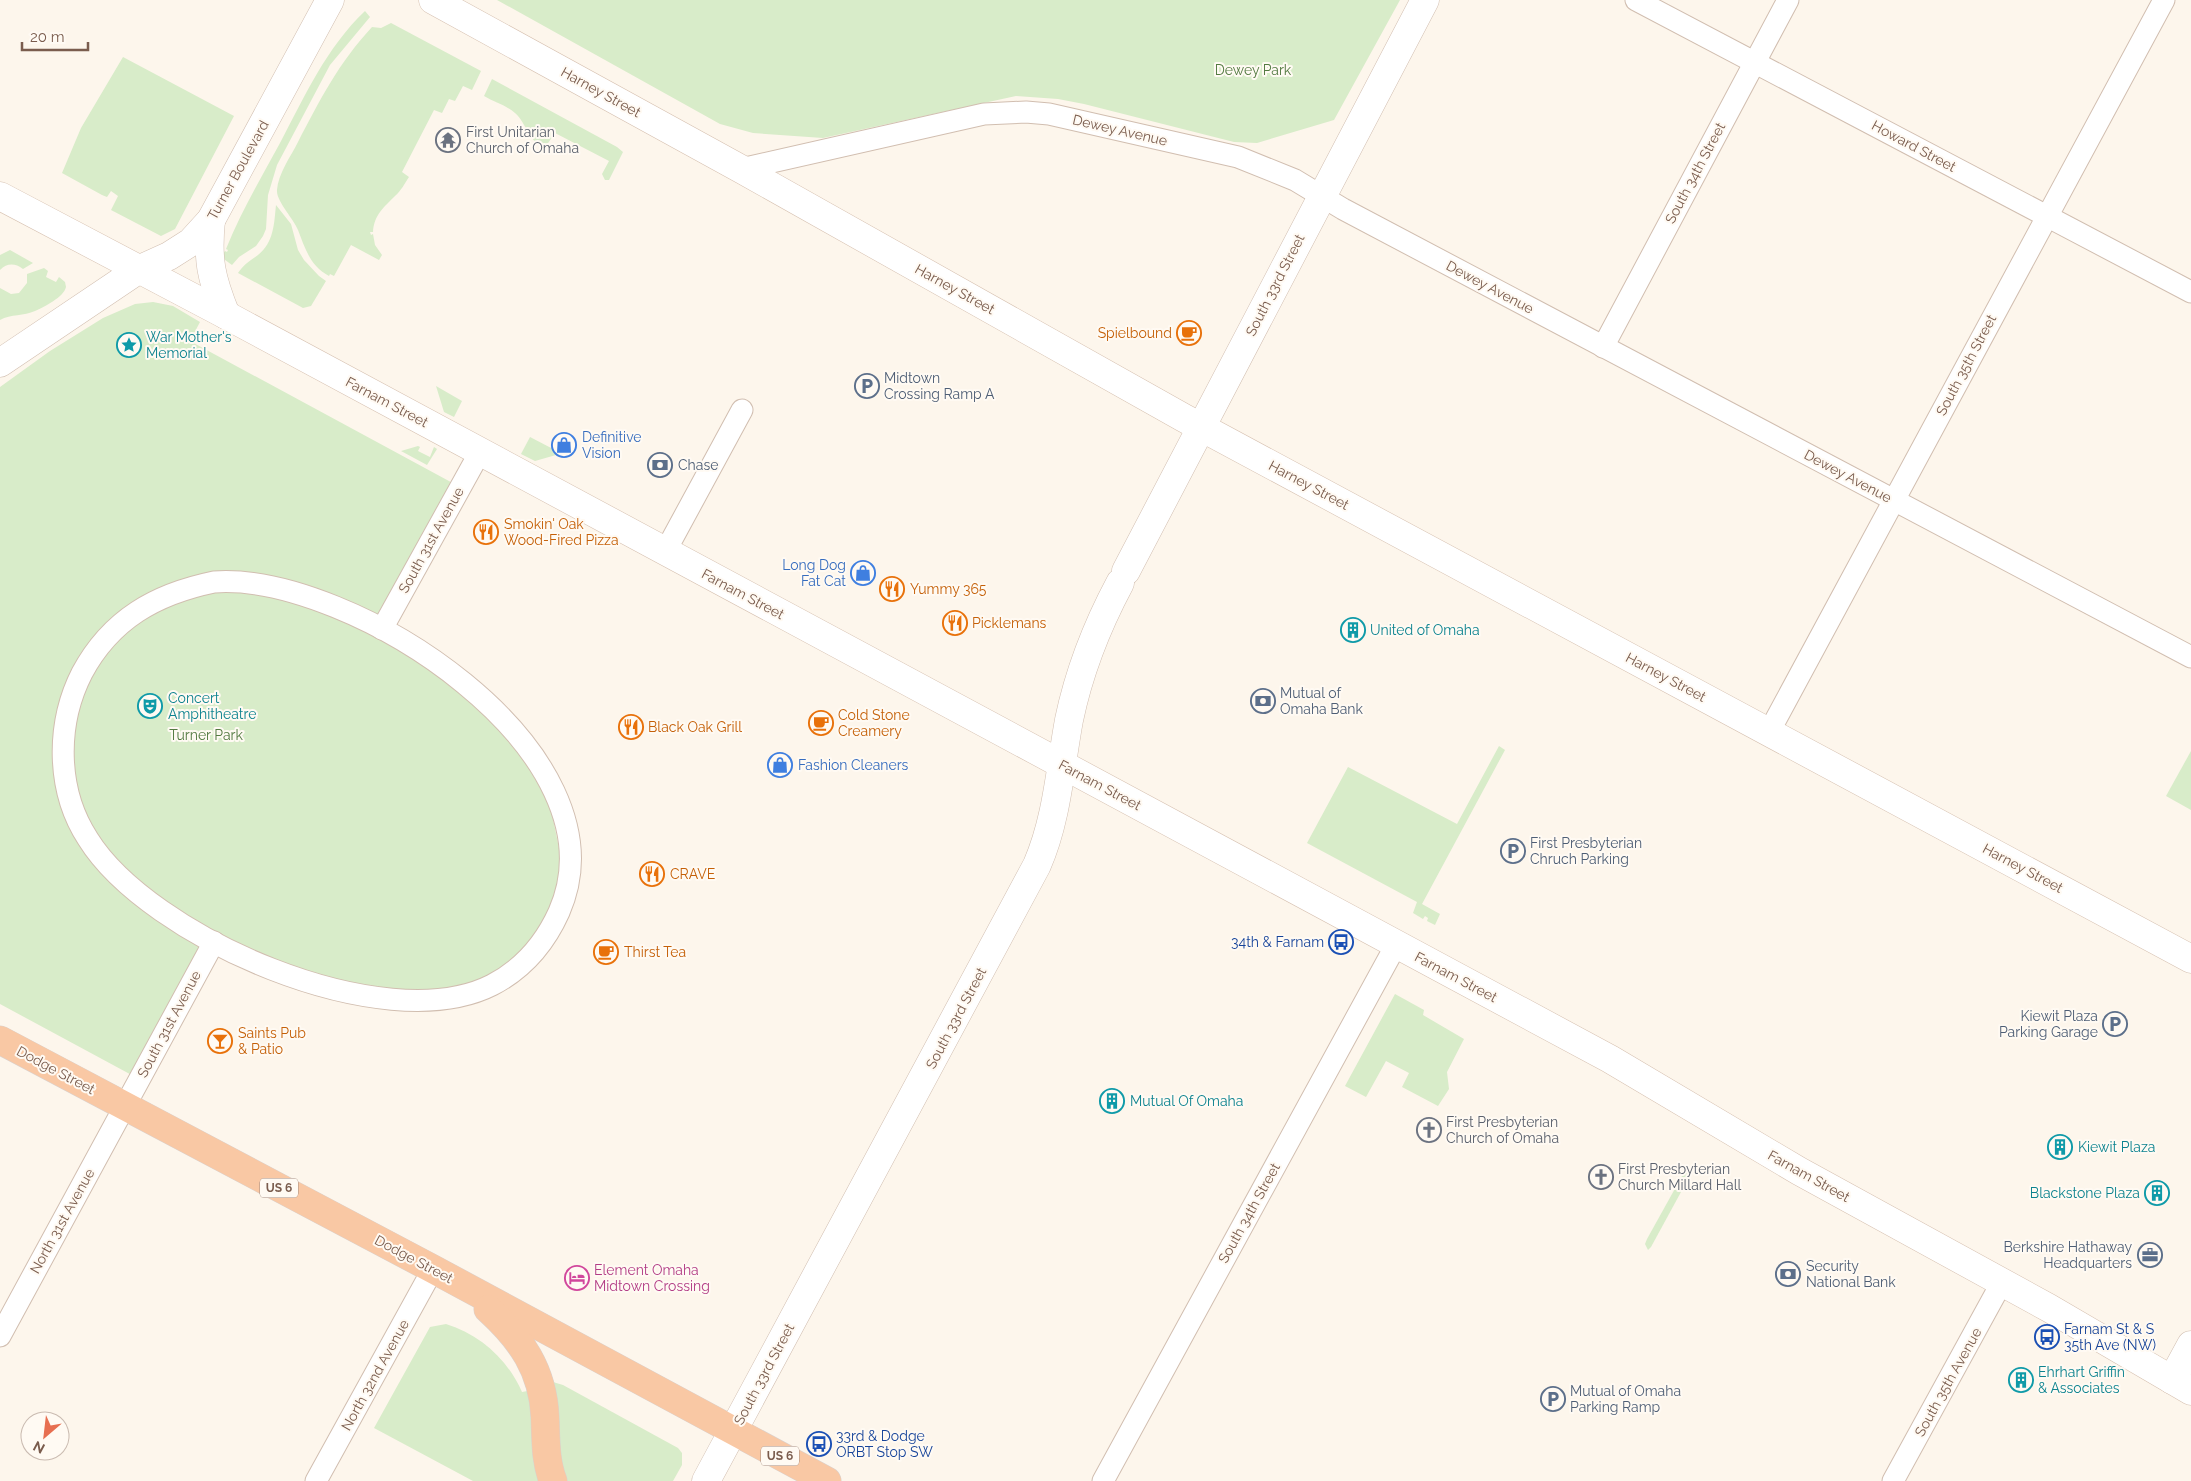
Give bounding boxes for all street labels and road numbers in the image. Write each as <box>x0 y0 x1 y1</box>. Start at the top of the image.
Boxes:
street label: Harney Street <box>558 64 644 121</box>
street label: Dewey Avenue <box>1071 111 1169 149</box>
street label: Turner Boulevard <box>204 117 272 223</box>
street label: Howard Street <box>1869 117 1959 175</box>
street label: South 34th Street <box>1662 120 1728 226</box>
street label: South 33rd Street <box>1242 231 1308 339</box>
street label: Dewey Avenue <box>1444 257 1536 317</box>
street label: Harney Street <box>912 261 998 318</box>
street label: South 35th Street <box>1933 312 1999 418</box>
street label: Farnam Street <box>343 374 431 431</box>
street label: Dewey Avenue <box>1802 446 1894 506</box>
street label: Harney Street <box>1266 457 1352 513</box>
street label: South 31st Avenue <box>395 484 467 596</box>
street label: Farnam Street <box>699 566 787 623</box>
street label: Harney Street <box>1623 649 1709 705</box>
street label: Farnam Street <box>1056 757 1144 814</box>
street label: Harney Street <box>1980 840 2066 896</box>
street label: Farnam Street <box>1412 949 1500 1006</box>
street label: South 33rd Street <box>923 964 990 1071</box>
street label: South 31st Avenue <box>134 968 204 1080</box>
street label: Dodge Street <box>14 1043 98 1097</box>
street label: Farnam Street <box>1765 1147 1853 1205</box>
street label: South 34th Street <box>1215 1160 1283 1266</box>
street label: North 31st Avenue <box>27 1166 97 1276</box>
road number: US 6 <box>260 1178 298 1198</box>
street label: Dodge Street <box>372 1232 456 1286</box>
street label: North 32nd Avenue <box>338 1317 412 1433</box>
street label: South 33rd Street <box>731 1320 798 1427</box>
street label: South 35th Avenue <box>1911 1325 1985 1439</box>
road number: US 6 <box>761 1446 799 1465</box>

